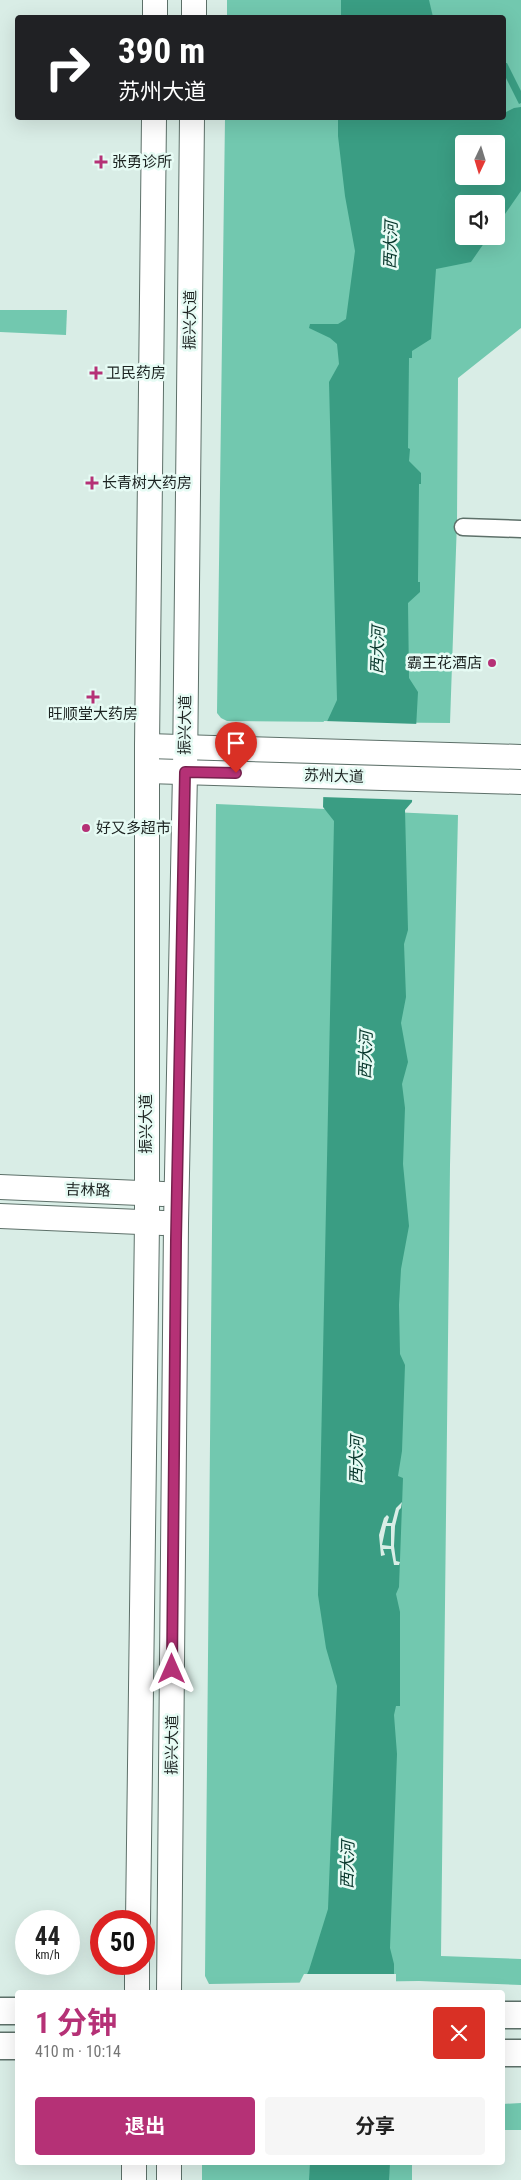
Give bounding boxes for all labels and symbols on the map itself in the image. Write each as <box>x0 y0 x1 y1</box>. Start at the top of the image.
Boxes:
north arrow <box>455 135 505 185</box>
place label: 张勇诊所 <box>112 153 172 171</box>
marker: 张勇诊所 <box>94 155 108 169</box>
water label: 西大河 <box>380 218 401 269</box>
street label: 振兴大道 <box>180 290 200 350</box>
place label: 卫民药房 <box>106 364 166 382</box>
marker: 卫民药房 <box>90 367 102 379</box>
place label: 长青树大药房 <box>102 474 192 492</box>
marker: 长青树大药房 <box>86 477 98 489</box>
water label: 西大河 <box>367 623 388 674</box>
place label: 霸王花酒店 <box>407 654 482 672</box>
marker: 霸王花酒店 <box>486 657 498 669</box>
marker: 旺顺堂大药房 <box>87 691 99 703</box>
street label: 振兴大道 <box>175 695 195 755</box>
place label: 旺顺堂大药房 <box>48 705 138 723</box>
pin <box>215 722 257 773</box>
street label: 苏州大道 <box>304 766 364 786</box>
place label: 好又多超市 <box>96 819 171 837</box>
marker: 好又多超市 <box>80 822 92 834</box>
water label: 西大河 <box>355 1028 376 1079</box>
street label: 振兴大道 <box>137 1094 155 1154</box>
street label: 吉林路 <box>65 1180 111 1200</box>
water label: 西大河 <box>347 1433 366 1484</box>
position arrow <box>145 1642 197 1694</box>
street label: 振兴大道 <box>162 1715 182 1775</box>
water label: 西大河 <box>338 1838 357 1889</box>
speed limit sign: 50 <box>90 1910 155 1975</box>

